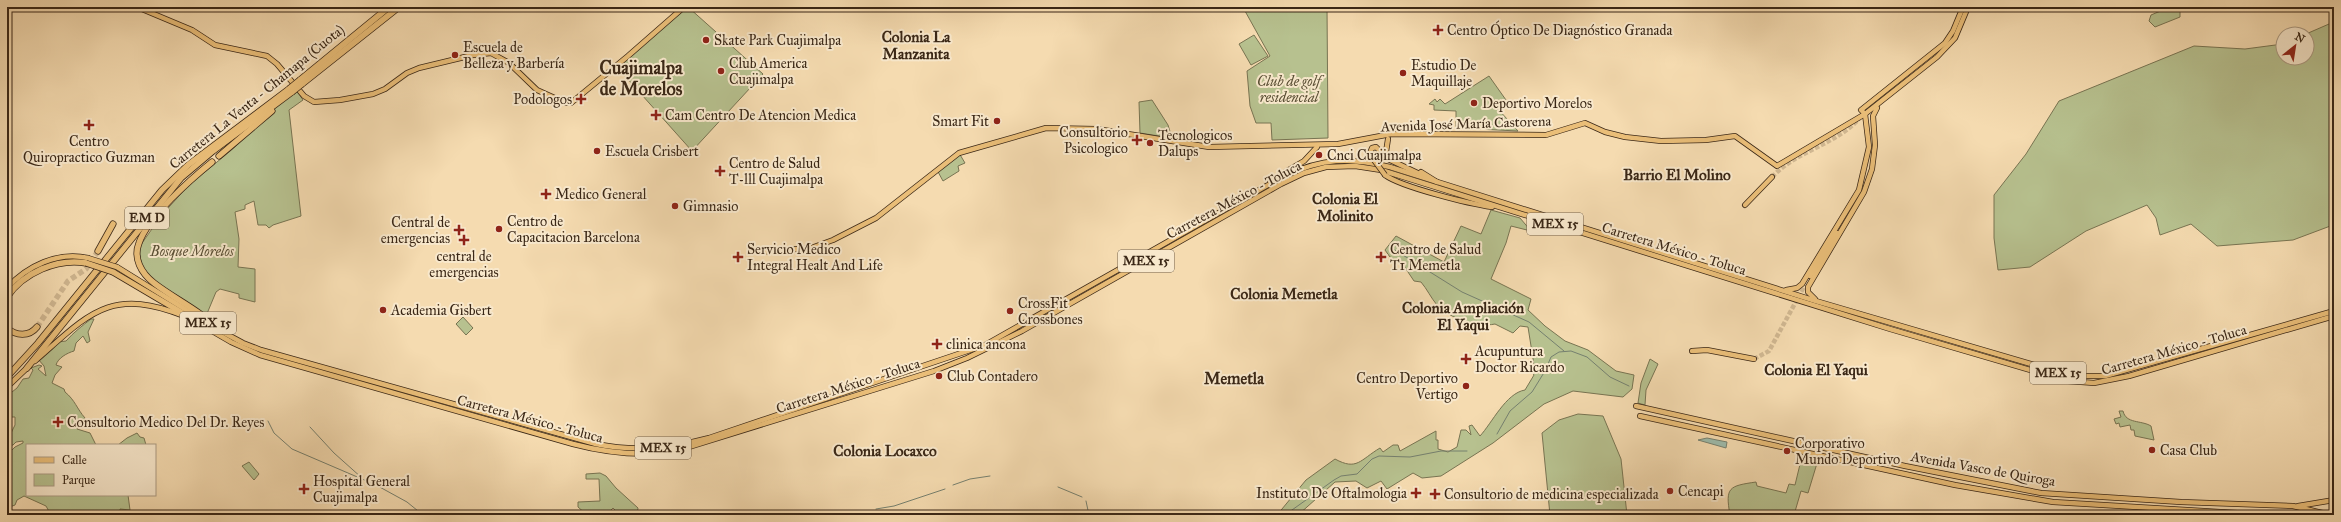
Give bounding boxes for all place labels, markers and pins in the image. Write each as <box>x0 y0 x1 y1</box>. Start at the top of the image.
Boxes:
place label: Centro Óptico De Diagnóstico Granada <box>1447 20 1673 39</box>
marker: Centro Óptico De Diagnóstico Granada <box>1432 24 1444 36</box>
place label: Skate Park Cuajimalpa <box>714 32 841 49</box>
marker: Skate Park Cuajimalpa <box>701 35 711 45</box>
place label: Escuela de Belleza y Barbería <box>463 39 565 72</box>
marker: Escuela de Belleza y Barbería <box>450 50 460 60</box>
place label: Club America Cuajimalpa <box>729 55 807 88</box>
place label: Estudio De Maquillaje <box>1411 57 1477 91</box>
marker: Club America Cuajimalpa <box>716 66 726 76</box>
marker: Estudio De Maquillaje <box>1398 68 1408 78</box>
place label: Podologos <box>513 91 572 108</box>
marker: Podologos <box>575 93 587 105</box>
place label: Deportivo Morelos <box>1482 95 1592 112</box>
marker: Deportivo Morelos <box>1469 98 1479 108</box>
place label: Cam Centro De Atencion Medica <box>665 107 856 124</box>
marker: Cam Centro De Atencion Medica <box>650 109 662 121</box>
place label: Smart Fit <box>932 113 989 130</box>
marker: Smart Fit <box>992 116 1002 126</box>
marker: Centro Quiropractico Guzman <box>83 119 95 131</box>
place label: Consultorio Psicologico <box>1059 124 1128 157</box>
place label: Tecnologicos Dalups <box>1158 127 1232 160</box>
place label: Centro Quiropractico Guzman <box>23 133 155 166</box>
marker: Consultorio Psicologico <box>1131 134 1143 146</box>
marker: Tecnologicos Dalups <box>1145 138 1155 148</box>
place label: Escuela Crisbert <box>605 143 699 160</box>
marker: Escuela Crisbert <box>592 146 602 156</box>
place label: Cnci Cuajimalpa <box>1327 147 1422 164</box>
marker: Cnci Cuajimalpa <box>1314 150 1324 160</box>
place label: Centro de Salud T-lll Cuajimalpa <box>729 155 823 188</box>
marker: Centro de Salud T-lll Cuajimalpa <box>714 165 726 177</box>
place label: Medico General <box>555 186 647 203</box>
marker: Medico General <box>540 188 552 200</box>
place label: Gimnasio <box>683 198 738 215</box>
marker: Gimnasio <box>670 201 680 211</box>
place label: Centro de Capacitacion Barcelona <box>507 213 640 246</box>
place label: Central de emergencias <box>381 214 450 247</box>
marker: Central de emergencias <box>453 224 465 236</box>
marker: Centro de Capacitacion Barcelona <box>494 224 504 234</box>
marker: central de emergencias <box>458 234 470 246</box>
place label: Servicio Medico Integral Healt And Life <box>747 241 883 274</box>
place label: Centro de Salud T1 Memetla <box>1390 241 1481 274</box>
place label: central de emergencias <box>429 248 499 281</box>
marker: Servicio Medico Integral Healt And Life <box>732 251 744 263</box>
marker: Centro de Salud T1 Memetla <box>1375 251 1387 263</box>
place label: CrossFit Crossbones <box>1018 295 1083 328</box>
place label: Academia Gisbert <box>390 302 492 319</box>
marker: Academia Gisbert <box>378 305 388 315</box>
marker: CrossFit Crossbones <box>1005 306 1015 316</box>
place label: clinica ancona <box>946 336 1026 353</box>
marker: clinica ancona <box>931 338 943 350</box>
place label: Acupuntura Doctor Ricardo <box>1474 343 1564 376</box>
marker: Acupuntura Doctor Ricardo <box>1460 353 1472 365</box>
place label: Club Contadero <box>947 368 1038 385</box>
place label: Centro Deportivo Vertigo <box>1356 370 1458 403</box>
marker: Club Contadero <box>934 371 944 381</box>
marker: Centro Deportivo Vertigo <box>1461 381 1471 391</box>
place label: Consultorio Medico Del Dr. Reyes <box>67 414 264 431</box>
marker: Consultorio Medico Del Dr. Reyes <box>52 416 64 428</box>
place label: Corporativo Mundo Deportivo <box>1795 435 1900 468</box>
place label: Casa Club <box>2160 442 2217 459</box>
marker: Casa Club <box>2147 445 2157 455</box>
marker: Corporativo Mundo Deportivo <box>1782 446 1792 456</box>
place label: Hospital General Cuajimalpa <box>313 473 410 506</box>
marker: Hospital General Cuajimalpa <box>298 483 310 495</box>
place label: Cencapi <box>1678 483 1724 500</box>
place label: Instituto De Oftalmologia <box>1256 485 1407 502</box>
place label: Consultorio de medicina especializada <box>1444 486 1659 503</box>
marker: Cencapi <box>1665 486 1675 496</box>
marker: Instituto De Oftalmologia <box>1410 487 1422 499</box>
marker: Consultorio de medicina especializada <box>1429 488 1441 500</box>

